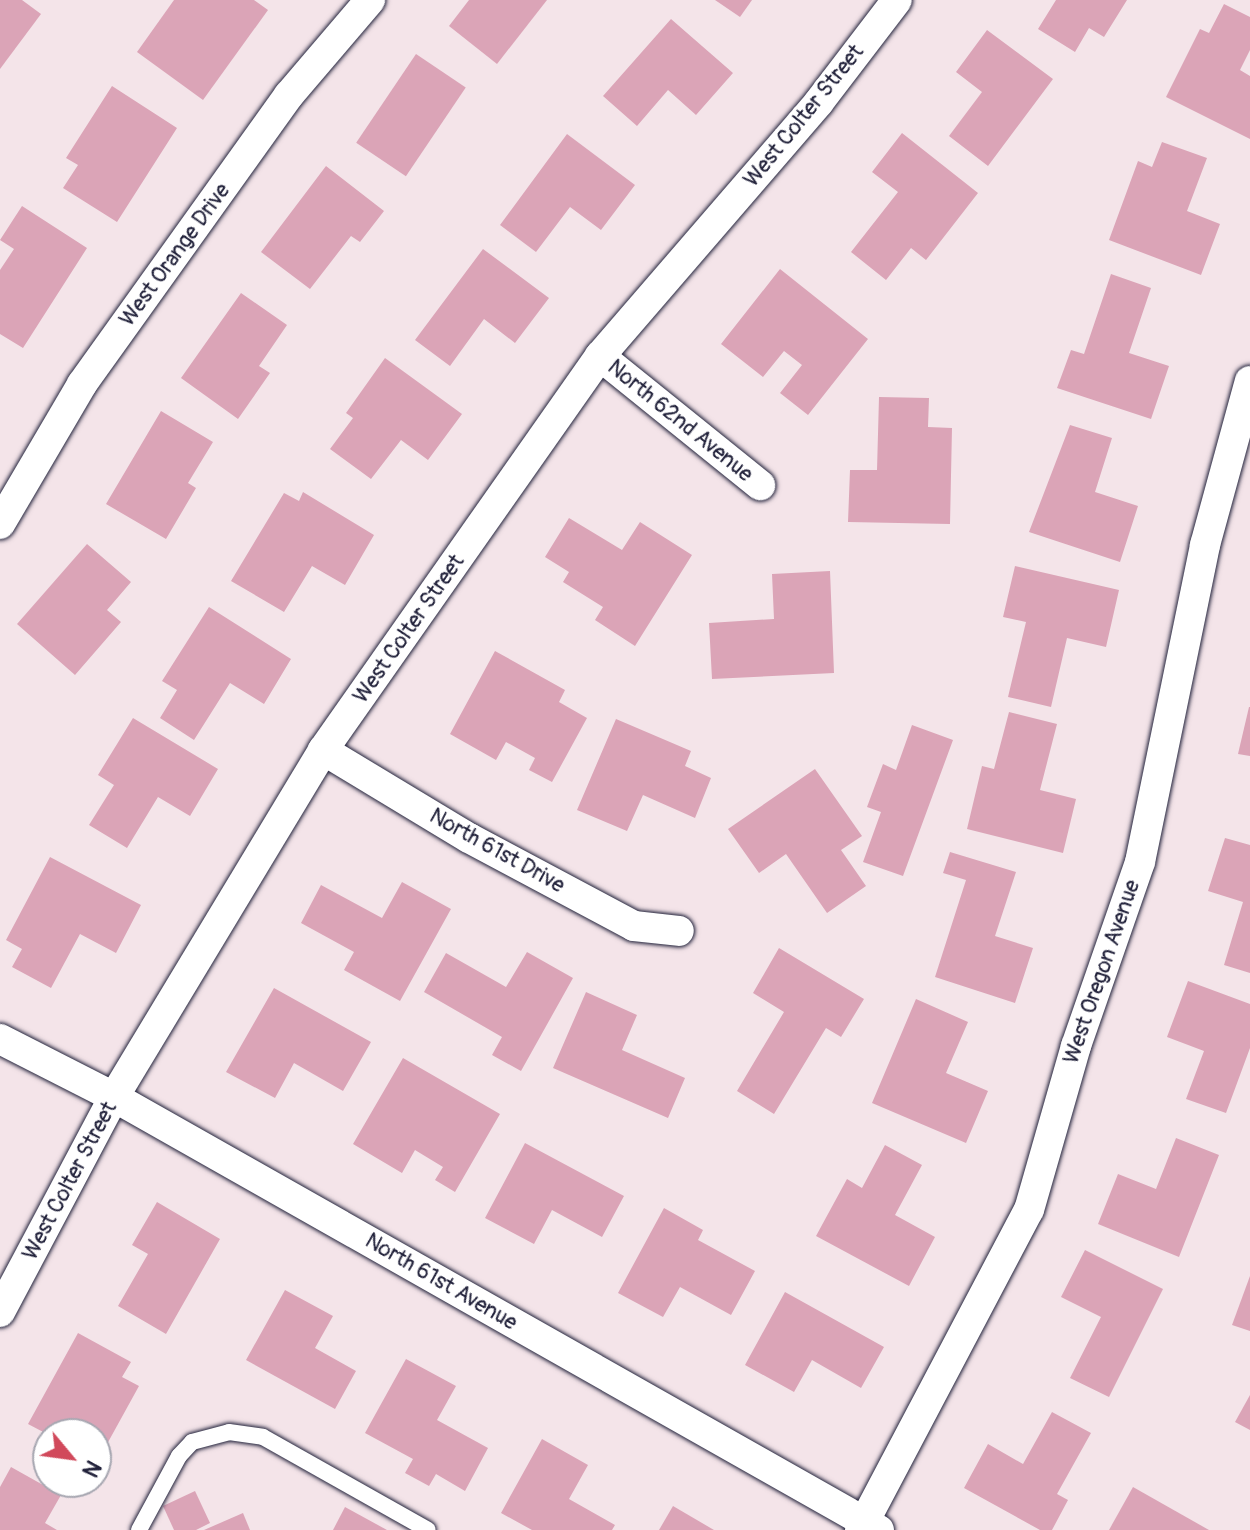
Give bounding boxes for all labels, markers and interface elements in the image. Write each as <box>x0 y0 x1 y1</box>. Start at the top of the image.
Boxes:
street label: West Colter Street <box>738 39 870 193</box>
street label: West Orange Drive <box>114 178 236 332</box>
street label: North 62nd Avenue <box>602 354 758 488</box>
street label: West Colter Street <box>348 549 470 709</box>
street label: North 61st Drive <box>425 803 569 899</box>
street label: West Oregon Avenue <box>1058 877 1146 1067</box>
street label: West Colter Street <box>17 1097 123 1265</box>
street label: North 61st Avenue <box>360 1228 522 1336</box>
north arrow <box>32 1418 112 1498</box>
text: N <box>75 1455 107 1482</box>

